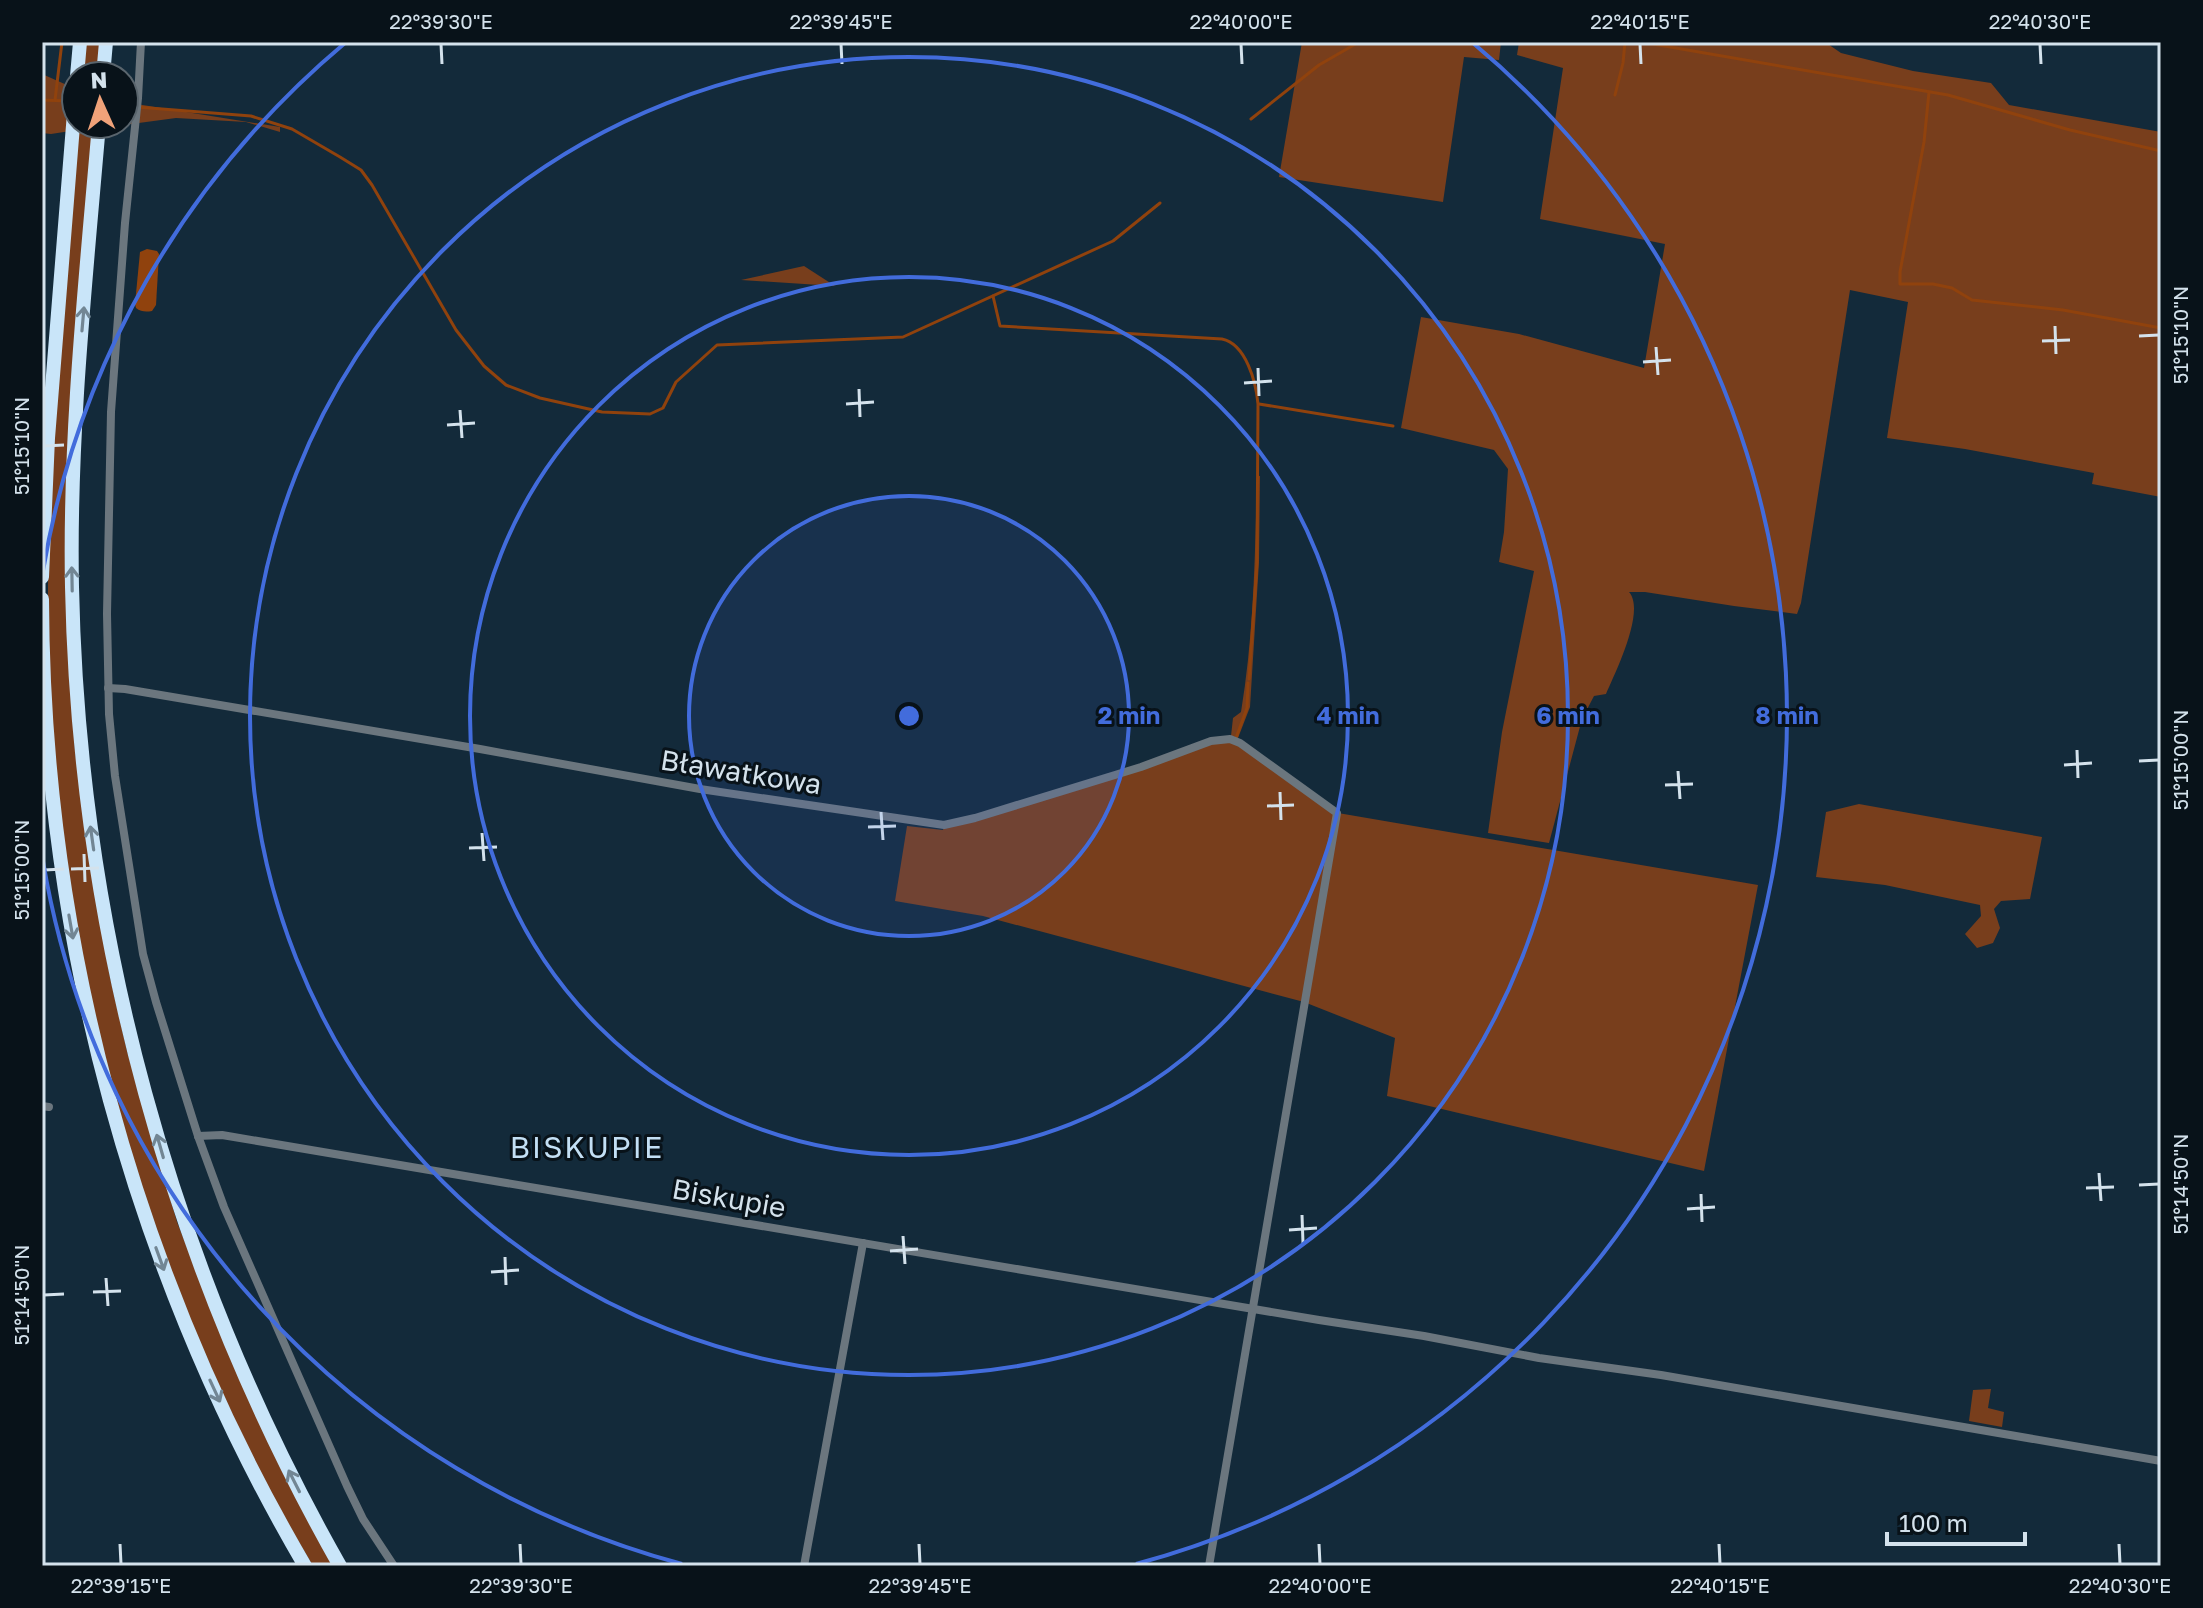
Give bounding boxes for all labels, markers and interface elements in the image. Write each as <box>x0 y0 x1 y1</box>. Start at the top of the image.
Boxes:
text: 22°39'30"E <box>389 9 493 33</box>
text: 22°39'45"E <box>790 9 893 33</box>
text: 22°40'00"E <box>1190 9 1293 33</box>
text: 22°40'15"E <box>1590 9 1690 33</box>
text: 22°40'30"E <box>1989 9 2091 33</box>
north arrow <box>60 60 140 140</box>
text: N <box>90 66 108 93</box>
text: 51°15'10"N <box>2168 286 2192 384</box>
one-way arrow <box>76 306 91 333</box>
text: 51°15'10"N <box>9 397 33 495</box>
one-way arrow <box>64 566 80 593</box>
text: 2 min <box>1098 700 1160 729</box>
text: 4 min <box>1316 700 1380 729</box>
text: 6 min <box>1536 700 1600 729</box>
text: 8 min <box>1755 700 1819 729</box>
centre of rings <box>895 702 923 730</box>
text: 51°15'00"N <box>2168 710 2192 811</box>
street label: Bławatkowa <box>658 743 824 801</box>
text: 51°15'00"N <box>9 820 33 921</box>
one-way arrow <box>84 826 99 851</box>
one-way arrow <box>64 914 79 939</box>
district label: BISKUPIE <box>510 1129 664 1165</box>
one-way arrow <box>152 1134 166 1159</box>
text: 51°14'50"N <box>2168 1134 2192 1234</box>
street label: Biskupie <box>670 1171 789 1224</box>
text: 51°14'50"N <box>9 1245 33 1345</box>
one-way arrow <box>154 1246 169 1271</box>
one-way arrow <box>208 1379 223 1403</box>
one-way arrow <box>285 1470 301 1494</box>
scale bar <box>1887 1496 2025 1546</box>
text: 100 m <box>1899 1508 1968 1537</box>
text: 22°39'15"E <box>71 1573 171 1597</box>
text: 22°39'30"E <box>469 1573 573 1597</box>
text: 22°39'45"E <box>869 1573 972 1597</box>
text: 22°40'00"E <box>1269 1573 1372 1597</box>
text: 22°40'15"E <box>1670 1573 1770 1597</box>
text: 22°40'30"E <box>2069 1573 2171 1597</box>

